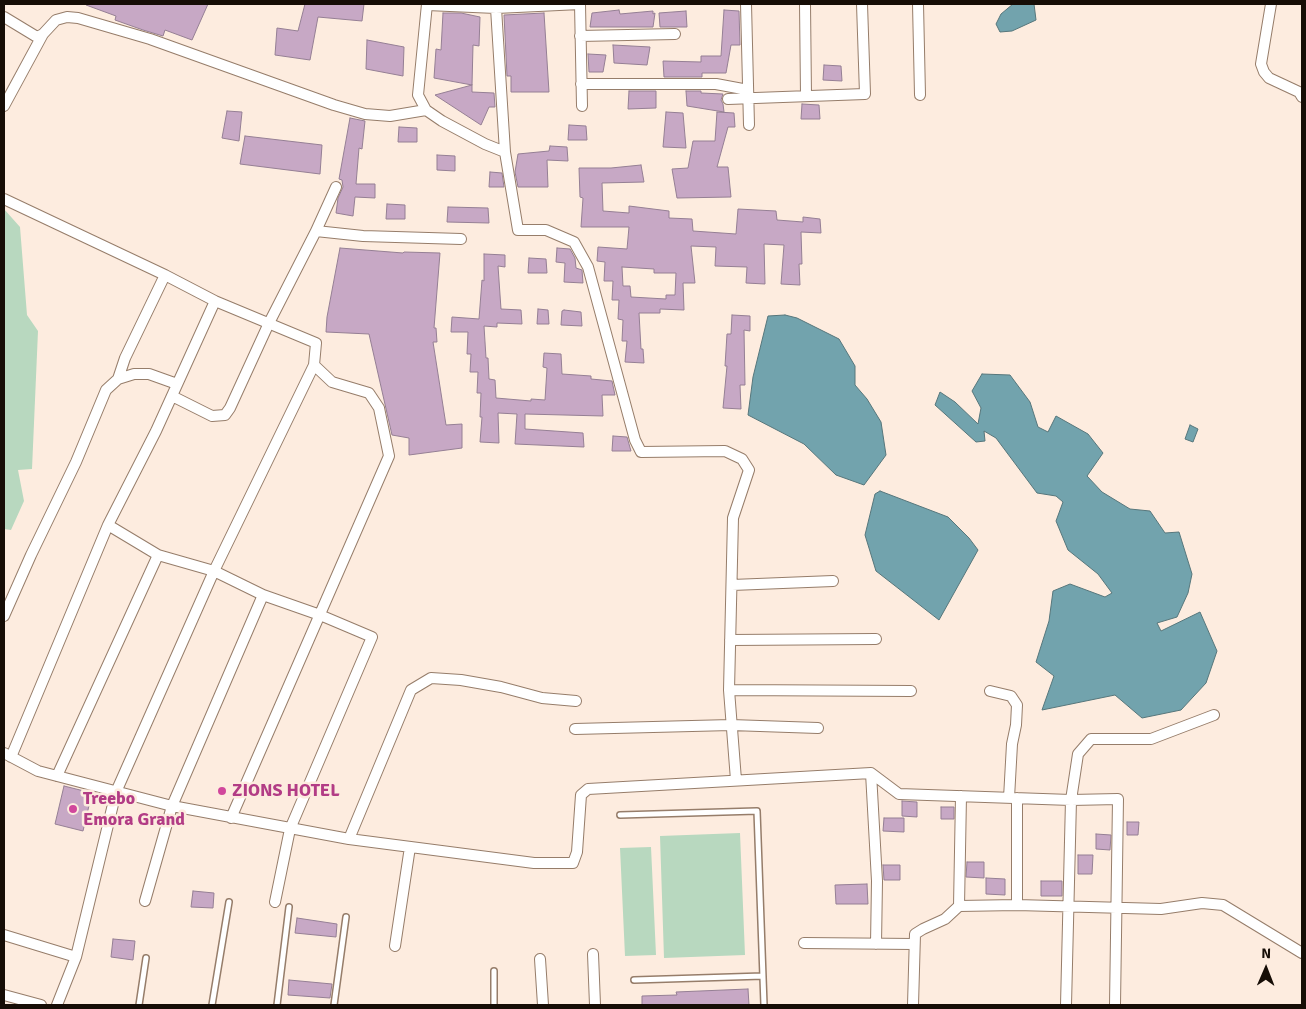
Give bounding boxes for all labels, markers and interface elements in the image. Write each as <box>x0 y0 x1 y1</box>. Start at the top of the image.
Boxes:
place label: ZIONS HOTEL <box>232 780 340 802</box>
marker: ZIONS HOTEL <box>216 785 228 797</box>
place label: Treebo Emora Grand <box>83 788 185 831</box>
marker: Treebo Emora Grand <box>67 803 79 815</box>
north arrow <box>1241 944 1291 994</box>
text: N <box>1261 945 1271 962</box>

